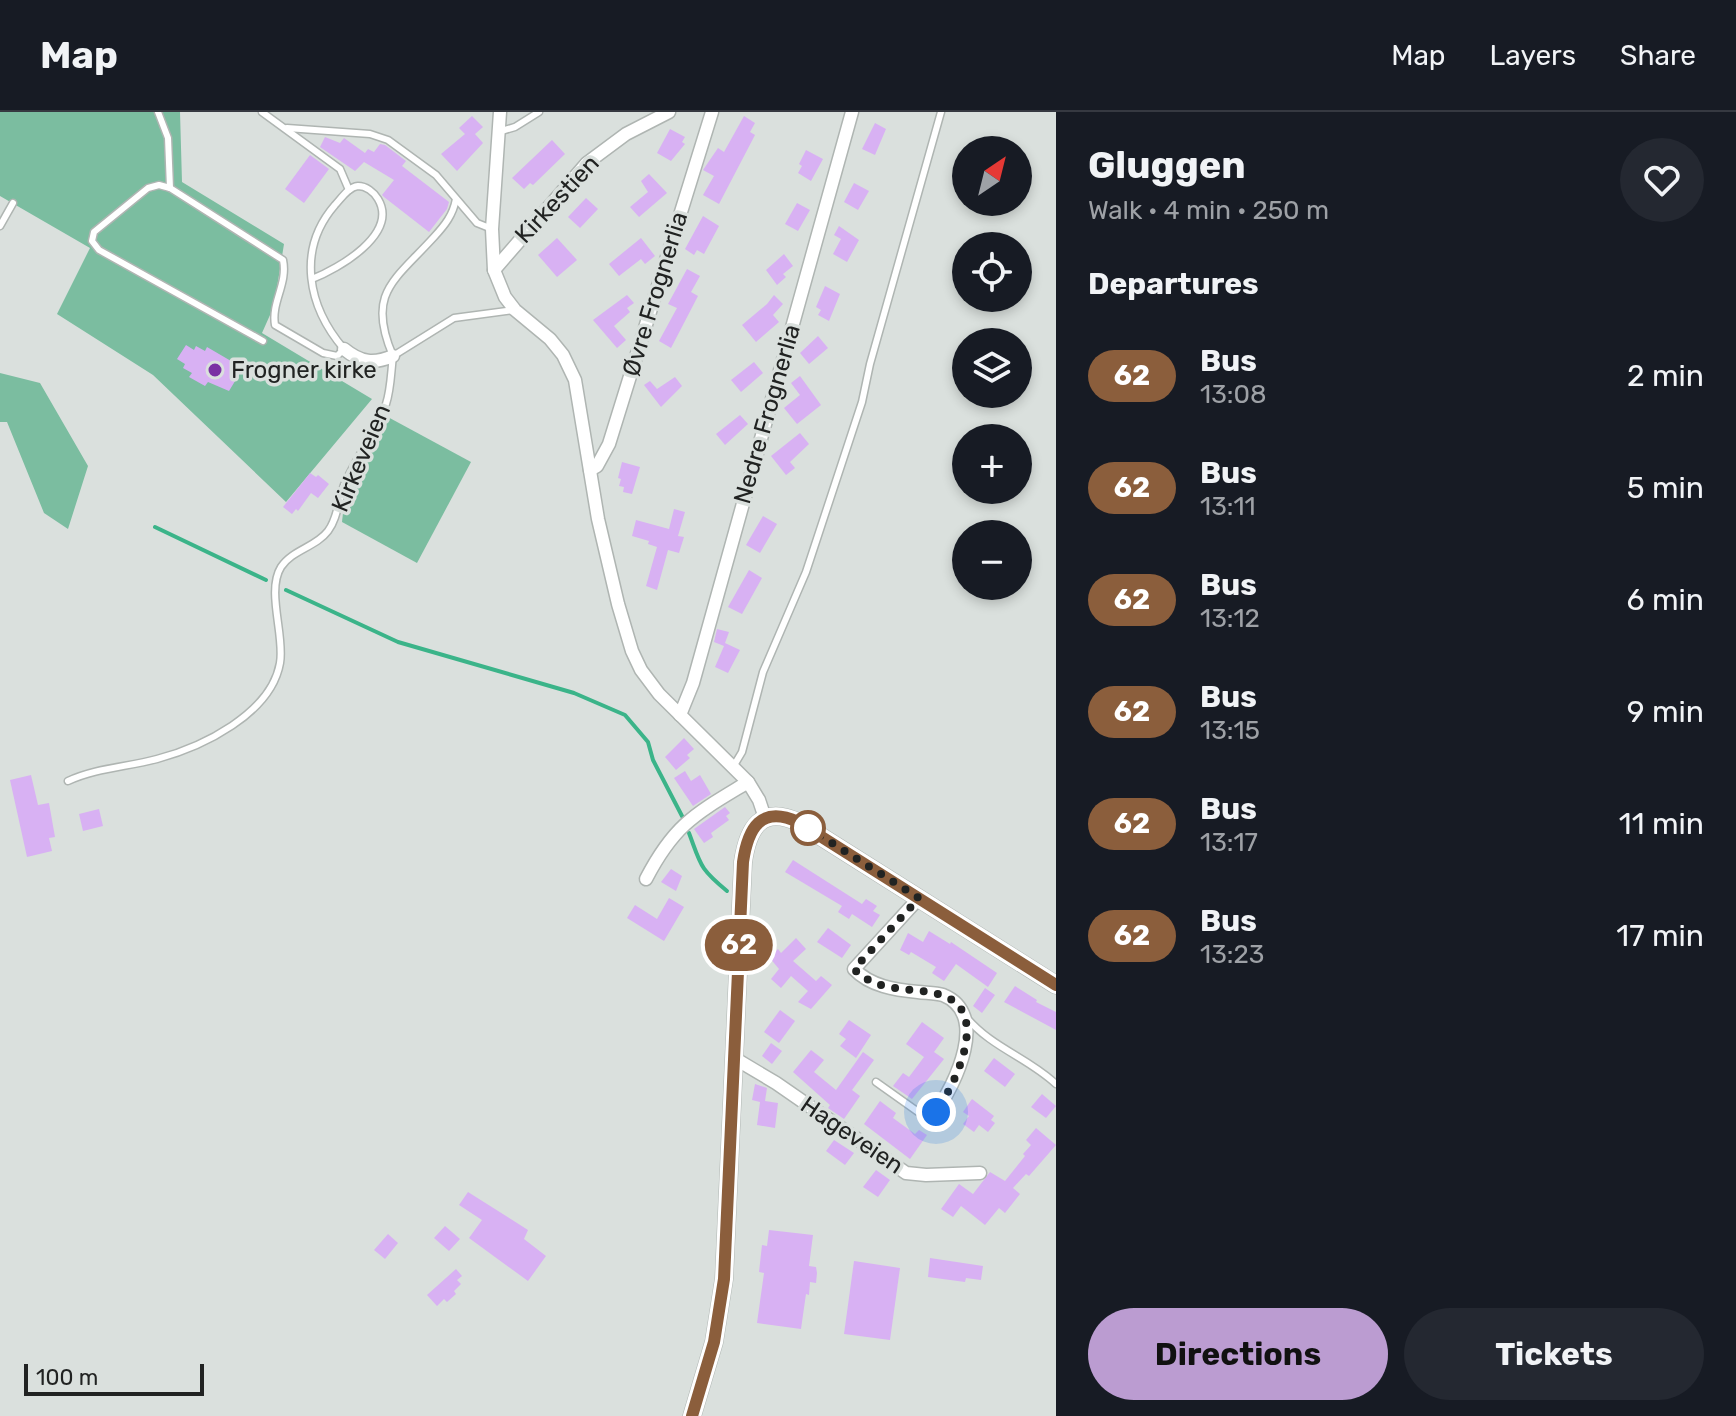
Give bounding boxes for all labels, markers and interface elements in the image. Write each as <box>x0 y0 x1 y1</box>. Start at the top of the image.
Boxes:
text: Map <box>40 32 118 78</box>
text: Map <box>1391 39 1446 72</box>
text: Layers <box>1490 39 1576 72</box>
text: Share <box>1620 39 1696 72</box>
north arrow <box>952 136 1032 216</box>
map controls <box>952 136 1032 600</box>
button: heart <box>1620 138 1704 222</box>
text: Gluggen <box>1088 142 1246 188</box>
street label: Kirkestien <box>509 149 605 249</box>
text: Walk · 4 min · 250 m <box>1088 195 1329 226</box>
street label: Øvre Frognerlia <box>617 208 693 380</box>
button: locate <box>952 232 1032 312</box>
text: Departures <box>1088 266 1259 302</box>
street label: Nedre Frognerlia <box>728 321 806 507</box>
button: layers <box>952 328 1032 408</box>
text: Bus <box>1200 343 1257 379</box>
place label: Frogner kirke <box>231 356 377 384</box>
text: 2 min <box>1627 358 1704 394</box>
text: 62 <box>1114 359 1150 392</box>
marker: Frogner kirke <box>206 361 224 379</box>
text: 13:08 <box>1200 379 1266 410</box>
street label: Kirkeveien <box>326 400 396 516</box>
button: + <box>952 424 1032 504</box>
text: Bus <box>1200 455 1257 491</box>
text: 5 min <box>1627 470 1704 506</box>
text: 62 <box>1114 471 1150 504</box>
text: 13:11 <box>1200 491 1256 522</box>
button: − <box>952 520 1032 600</box>
text: Bus <box>1200 567 1257 603</box>
text: 6 min <box>1626 582 1704 618</box>
text: 62 <box>1114 583 1150 616</box>
text: 13:12 <box>1200 603 1260 634</box>
text: Bus <box>1200 679 1257 715</box>
text: 9 min <box>1627 694 1704 730</box>
text: 62 <box>1114 695 1150 728</box>
text: 13:15 <box>1200 715 1260 746</box>
text: Bus <box>1200 791 1257 827</box>
text: 11 min <box>1619 806 1704 842</box>
text: 62 <box>1114 807 1150 840</box>
unlabelled marker <box>791 811 825 845</box>
text: 13:17 <box>1200 827 1258 858</box>
text: Bus <box>1200 903 1257 939</box>
text: 17 min <box>1616 918 1704 954</box>
line badge: 62 <box>703 919 775 971</box>
text: 62 <box>1114 919 1150 952</box>
text: 62 <box>721 928 757 961</box>
text: 13:23 <box>1200 939 1264 970</box>
street label: Hageveien <box>795 1090 909 1180</box>
your location <box>916 1092 956 1132</box>
button: Directions <box>1088 1308 1388 1400</box>
button: Tickets <box>1404 1308 1704 1400</box>
scale bar <box>24 1360 204 1396</box>
text: 100 m <box>36 1364 98 1391</box>

